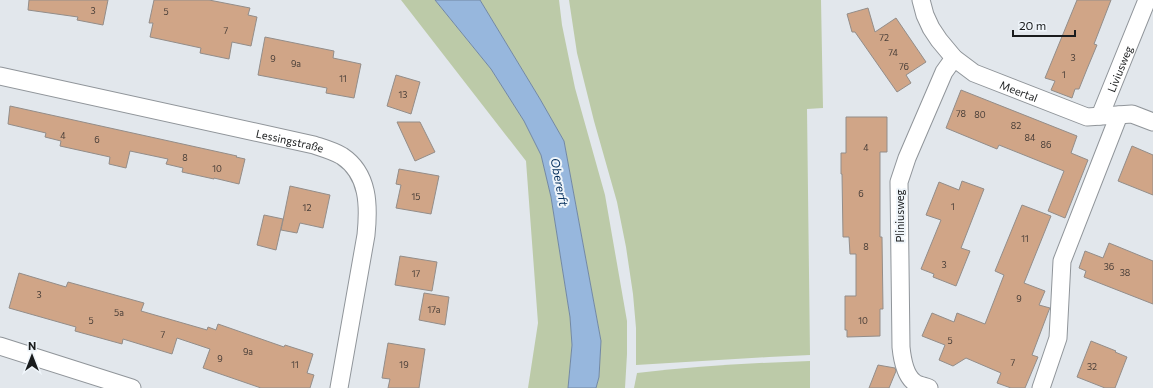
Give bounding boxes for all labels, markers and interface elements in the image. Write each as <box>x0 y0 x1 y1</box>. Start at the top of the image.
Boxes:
house number: 3 <box>90 5 96 16</box>
house number: 5 <box>163 6 169 17</box>
scale bar <box>1013 12 1075 38</box>
text: 20 m <box>1019 18 1046 32</box>
house number: 7 <box>224 25 229 36</box>
house number: 72 <box>879 32 889 43</box>
street label: Liviusweg <box>1104 44 1134 94</box>
house number: 74 <box>888 47 898 58</box>
house number: 3 <box>1070 52 1076 63</box>
house number: 9 <box>270 53 276 64</box>
house number: 9a <box>291 58 301 69</box>
house number: 76 <box>899 61 909 72</box>
house number: 1 <box>1062 69 1066 80</box>
house number: 11 <box>339 73 347 84</box>
street label: Meertal <box>998 77 1040 104</box>
house number: 13 <box>399 89 407 100</box>
house number: 78 <box>956 108 966 119</box>
house number: 80 <box>974 109 986 120</box>
house number: 82 <box>1011 120 1021 131</box>
street label: Lessingstraße <box>255 126 326 154</box>
house number: 4 <box>60 130 66 141</box>
house number: 84 <box>1025 132 1036 143</box>
house number: 6 <box>94 134 100 145</box>
house number: 86 <box>1041 139 1051 150</box>
house number: 4 <box>863 142 869 153</box>
house number: 8 <box>182 152 188 163</box>
water label: Obererft <box>548 157 572 208</box>
house number: 10 <box>212 163 222 174</box>
house number: 6 <box>858 188 864 199</box>
street label: Pliniusweg <box>893 189 906 243</box>
house number: 15 <box>411 191 421 202</box>
house number: 1 <box>951 201 955 212</box>
house number: 12 <box>303 202 311 213</box>
house number: 11 <box>1021 233 1029 244</box>
house number: 8 <box>863 241 869 252</box>
house number: 3 <box>941 259 947 270</box>
house number: 36 <box>1104 261 1114 272</box>
house number: 38 <box>1120 267 1130 278</box>
house number: 17 <box>412 268 421 279</box>
house number: 3 <box>36 289 42 300</box>
house number: 9 <box>1016 293 1022 304</box>
house number: 17a <box>427 304 441 315</box>
house number: 5a <box>114 307 124 318</box>
house number: 5 <box>88 315 94 326</box>
house number: 10 <box>858 315 868 326</box>
house number: 7 <box>161 329 166 340</box>
house number: 5 <box>947 335 953 346</box>
north arrow <box>12 336 52 376</box>
text: N <box>28 339 36 352</box>
house number: 9a <box>243 346 253 357</box>
house number: 9 <box>217 353 223 364</box>
house number: 7 <box>1011 357 1016 368</box>
house number: 11 <box>291 359 299 370</box>
house number: 19 <box>399 359 409 370</box>
house number: 32 <box>1087 361 1097 372</box>

